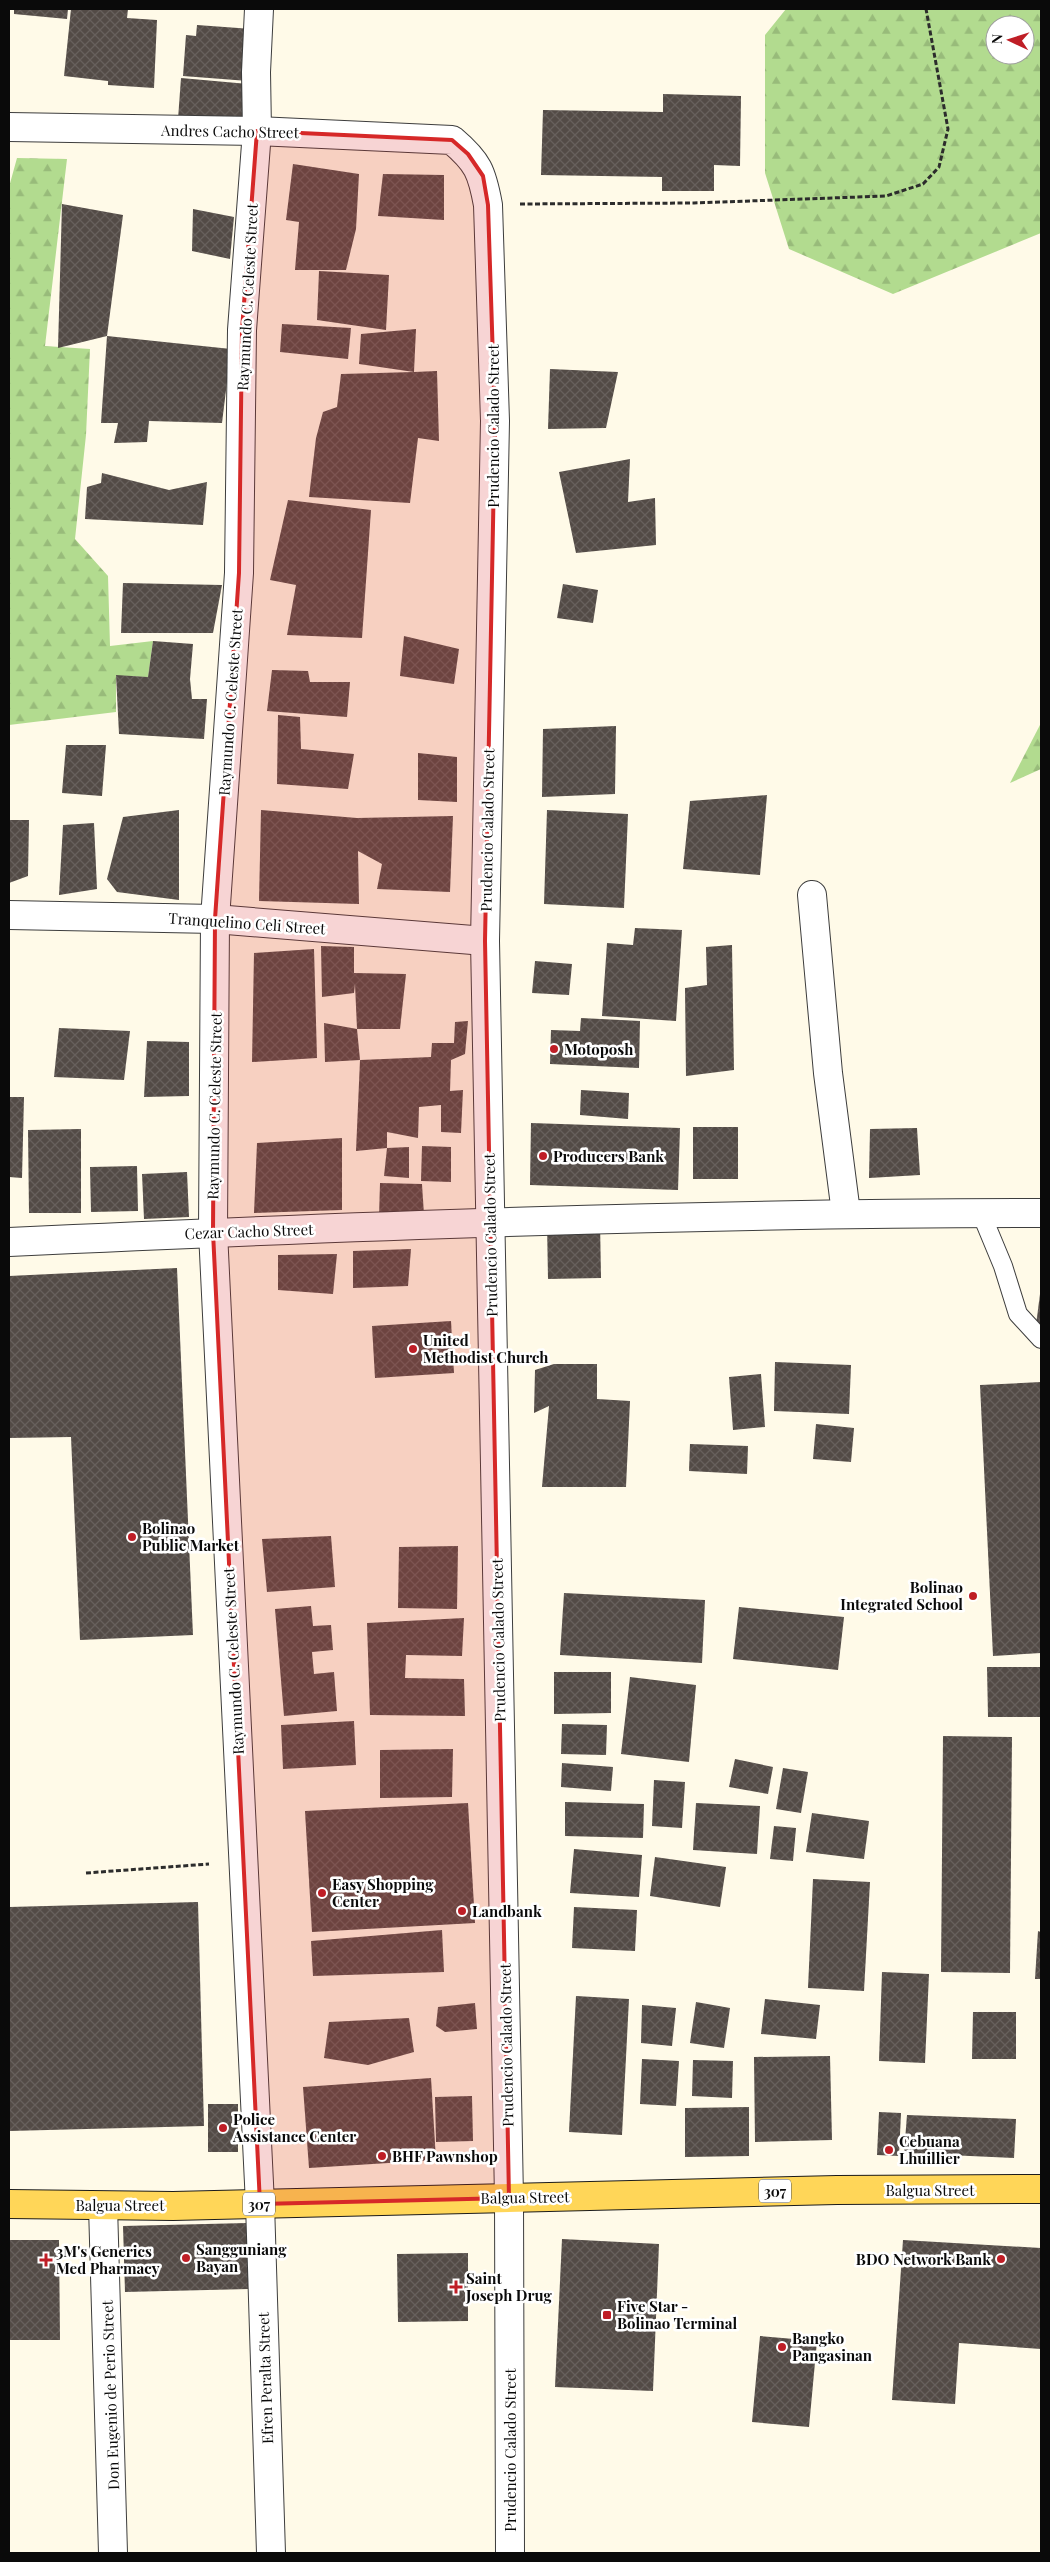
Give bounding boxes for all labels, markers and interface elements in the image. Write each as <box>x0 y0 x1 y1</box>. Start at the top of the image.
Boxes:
north arrow <box>985 15 1035 65</box>
text: N <box>987 33 1006 45</box>
street label: Andres Cacho Street <box>160 120 300 142</box>
street label: Raymundo C. Celeste Street <box>232 202 262 391</box>
street label: Prudencio Calado Street <box>483 344 503 508</box>
street label: Raymundo C. Celeste Street <box>213 607 247 796</box>
street label: Prudencio Calado Street <box>476 747 498 912</box>
street label: Tranquelino Celi Street <box>168 908 327 939</box>
street label: Raymundo C. Celeste Street <box>202 1011 226 1200</box>
place label: Motoposh <box>564 1039 633 1059</box>
marker: Motoposh <box>548 1043 560 1055</box>
place label: Producers Bank <box>553 1146 664 1166</box>
marker: Producers Bank <box>537 1150 549 1162</box>
street label: Prudencio Calado Street <box>479 1152 501 1317</box>
street label: Cezar Cacho Street <box>184 1219 314 1243</box>
place label: United Methodist Church <box>423 1330 549 1367</box>
marker: United Methodist Church <box>407 1343 419 1355</box>
place label: Bolinao Public Market <box>142 1518 240 1555</box>
marker: Bolinao Public Market <box>126 1531 138 1543</box>
street label: Prudencio Calado Street <box>487 1557 509 1722</box>
street label: Raymundo C. Celeste Street <box>218 1566 248 1755</box>
place label: Bolinao Integrated School <box>840 1577 963 1614</box>
marker: Bolinao Integrated School <box>967 1590 979 1602</box>
place label: Easy Shopping Center <box>332 1874 434 1911</box>
marker: Easy Shopping Center <box>316 1887 328 1899</box>
place label: Landbank <box>472 1901 542 1921</box>
marker: Landbank <box>456 1905 468 1917</box>
street label: Prudencio Calado Street <box>495 1962 517 2127</box>
place label: Police Assistance Center <box>232 2109 356 2146</box>
marker: Police Assistance Center <box>217 2122 229 2134</box>
place label: Cebuana Lhuillier <box>899 2131 960 2168</box>
marker: Cebuana Lhuillier <box>883 2144 895 2156</box>
place label: BHF Pawnshop <box>392 2146 498 2166</box>
marker: BHF Pawnshop <box>376 2150 388 2162</box>
road number: 307 <box>759 2180 791 2202</box>
street label: Balgua Street <box>885 2180 975 2200</box>
street label: Balgua Street <box>480 2186 570 2208</box>
road number: 307 <box>243 2192 275 2216</box>
street label: Balgua Street <box>75 2195 165 2215</box>
place label: Sangguniang Bayan <box>196 2239 287 2276</box>
place label: 3M's Generics Med Pharmacy <box>56 2241 160 2278</box>
place label: BDO Network Bank <box>856 2249 991 2269</box>
marker: Sangguniang Bayan <box>180 2252 192 2264</box>
marker: BDO Network Bank <box>995 2253 1007 2265</box>
marker: 3M's Generics Med Pharmacy <box>40 2254 52 2266</box>
place label: Saint Joseph Drug <box>465 2268 552 2305</box>
marker: Saint Joseph Drug <box>450 2281 462 2293</box>
place label: Five Star - Bolinao Terminal <box>617 2296 738 2333</box>
street label: Don Eugenio de Perio Street <box>97 2299 123 2490</box>
marker: Five Star - Bolinao Terminal <box>601 2309 613 2321</box>
street label: Efren Peralta Street <box>253 2311 277 2444</box>
place label: Bangko Pangasinan <box>792 2328 873 2365</box>
marker: Bangko Pangasinan <box>776 2341 788 2353</box>
street label: Prudencio Calado Street <box>500 2368 520 2532</box>

